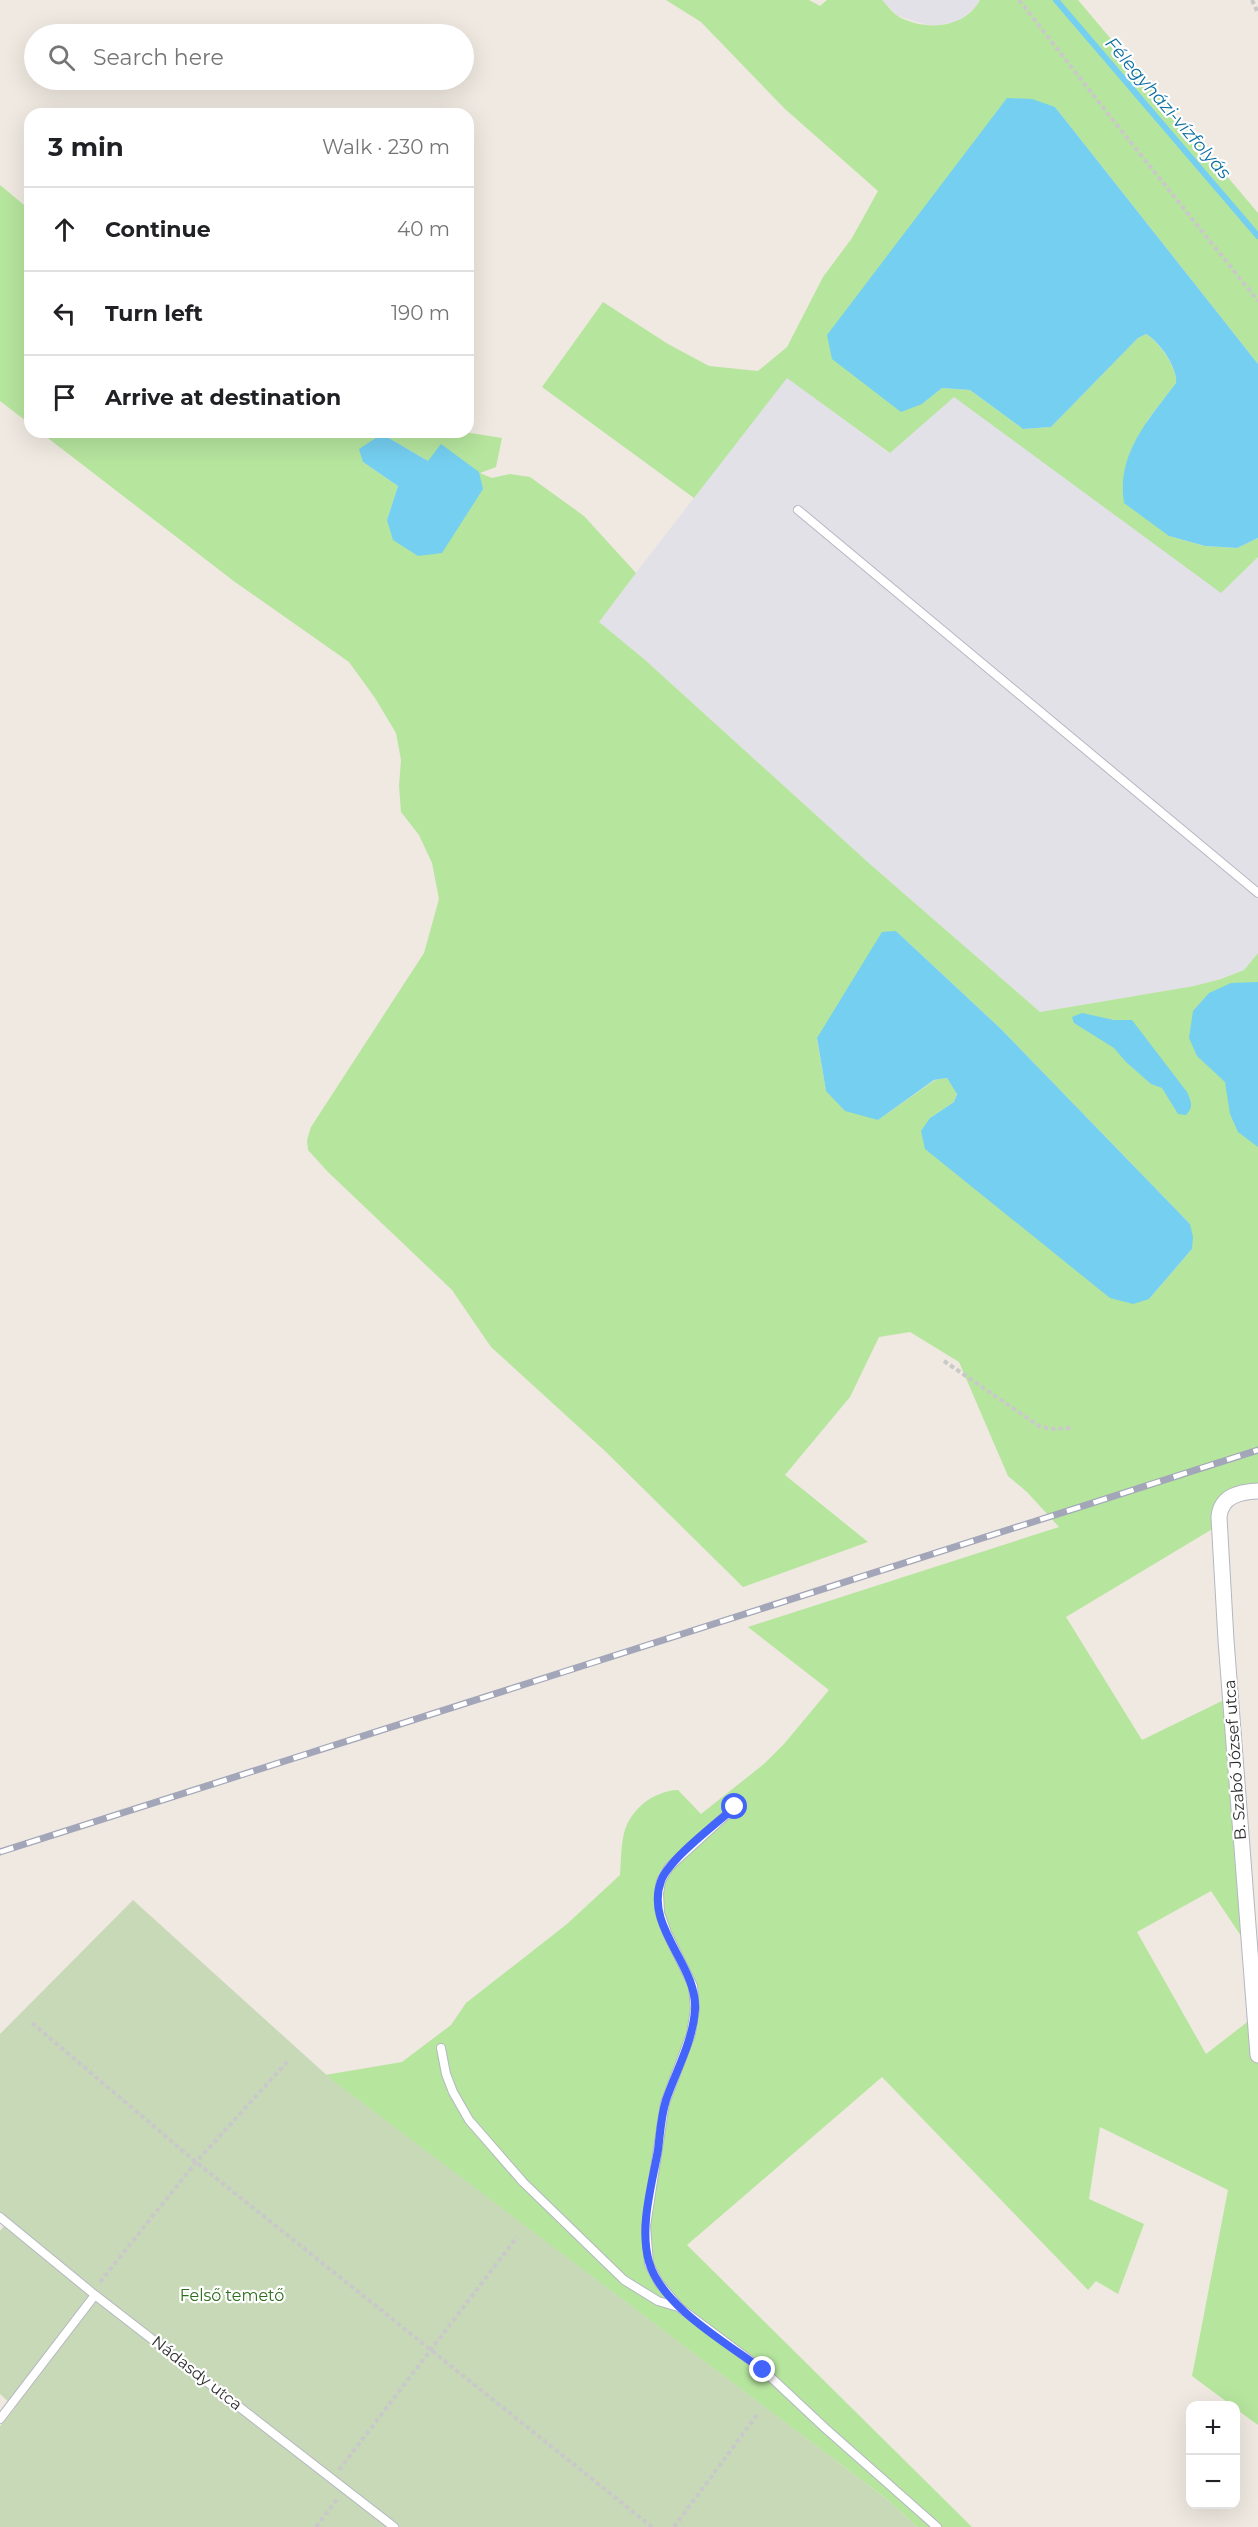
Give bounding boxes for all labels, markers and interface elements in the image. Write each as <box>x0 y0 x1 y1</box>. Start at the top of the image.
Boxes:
search box <box>24 24 474 90</box>
water label: Félegyházi-vízfolyás <box>1101 33 1236 183</box>
icon: search <box>45 41 78 74</box>
text: Search here <box>93 44 224 71</box>
text: 3 min <box>48 131 124 163</box>
text: Walk · 230 m <box>322 135 450 159</box>
icon: ahead <box>48 213 81 246</box>
text: Continue <box>105 216 211 243</box>
text: 40 m <box>397 217 450 241</box>
icon: left <box>48 297 81 330</box>
text: Turn left <box>105 300 203 327</box>
text: 190 m <box>391 301 450 325</box>
icon: arrive <box>48 381 81 414</box>
text: Arrive at destination <box>105 384 341 411</box>
street label: B. Szabó József utca <box>1220 1679 1250 1841</box>
route start <box>721 1793 747 1819</box>
park label: Felső temető <box>180 2286 284 2305</box>
street label: Nádasdy utca <box>148 2332 246 2414</box>
route end <box>749 2356 775 2382</box>
map controls <box>1186 2401 1240 2509</box>
button: + <box>1186 2401 1240 2455</box>
button: − <box>1186 2455 1240 2509</box>

